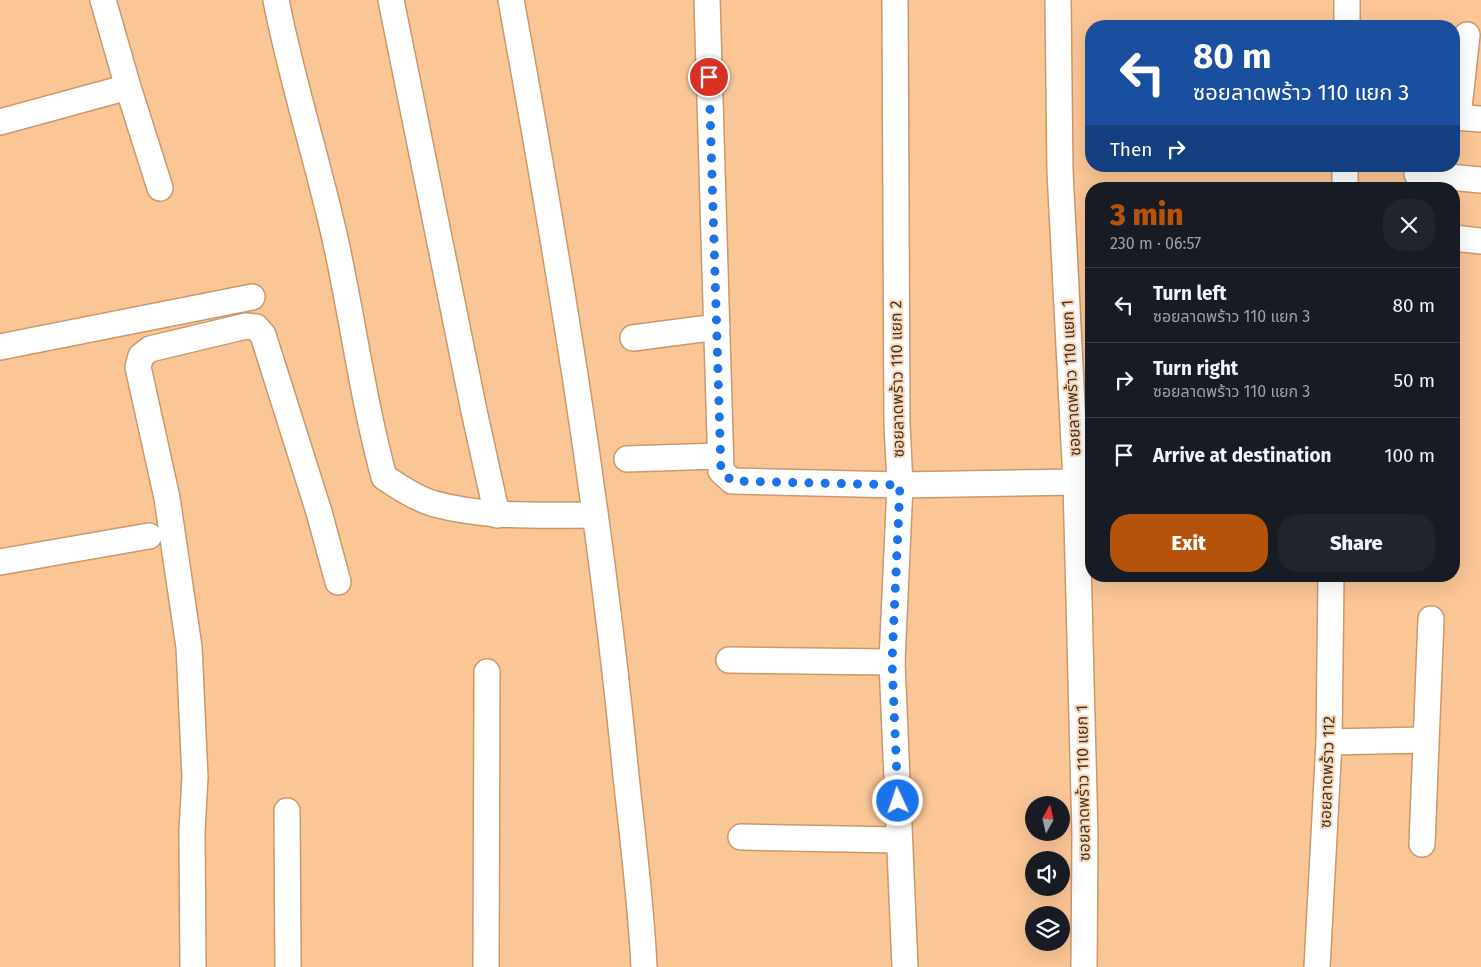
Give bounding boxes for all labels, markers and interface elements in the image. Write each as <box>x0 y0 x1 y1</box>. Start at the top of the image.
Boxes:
text: 80 m <box>1193 35 1272 77</box>
icon: left <box>1110 40 1175 105</box>
pin <box>688 56 730 98</box>
icon: arrive <box>695 63 723 91</box>
text: ซอยลาดพร้าว 110 แยก 3 <box>1193 79 1409 106</box>
icon: right <box>1162 135 1190 163</box>
text: Then <box>1110 138 1152 161</box>
text: 3 min <box>1110 197 1184 233</box>
button: close <box>1383 199 1435 251</box>
text: 230 m · 06:57 <box>1110 234 1201 253</box>
text: Turn left <box>1153 282 1227 305</box>
icon: left <box>1110 291 1138 319</box>
text: 80 m <box>1393 294 1435 317</box>
street label: ซอยลาดพร้าว 110 แยก 1 <box>1057 299 1085 457</box>
street label: ซอยลาดพร้าว 110 แยก 2 <box>886 300 908 458</box>
text: ซอยลาดพร้าว 110 แยก 3 <box>1153 307 1310 326</box>
text: Turn right <box>1153 357 1238 380</box>
icon: right <box>1110 366 1138 394</box>
text: 50 m <box>1394 369 1435 392</box>
text: ซอยลาดพร้าว 110 แยก 3 <box>1153 382 1310 401</box>
icon: arrive <box>1110 441 1138 469</box>
text: Arrive at destination <box>1153 444 1332 467</box>
text: 100 m <box>1384 444 1435 467</box>
button: Exit <box>1110 514 1268 572</box>
button: Share <box>1278 514 1435 572</box>
street label: ซอยลาดพร้าว 110 แยก 1 <box>1072 705 1094 861</box>
street label: ซอยลาดพร้าว 112 <box>1316 716 1338 828</box>
position arrow <box>871 774 923 826</box>
north arrow <box>1025 796 1070 841</box>
map controls <box>1025 796 1070 951</box>
button: sound <box>1025 851 1070 896</box>
button: layers <box>1025 906 1070 951</box>

